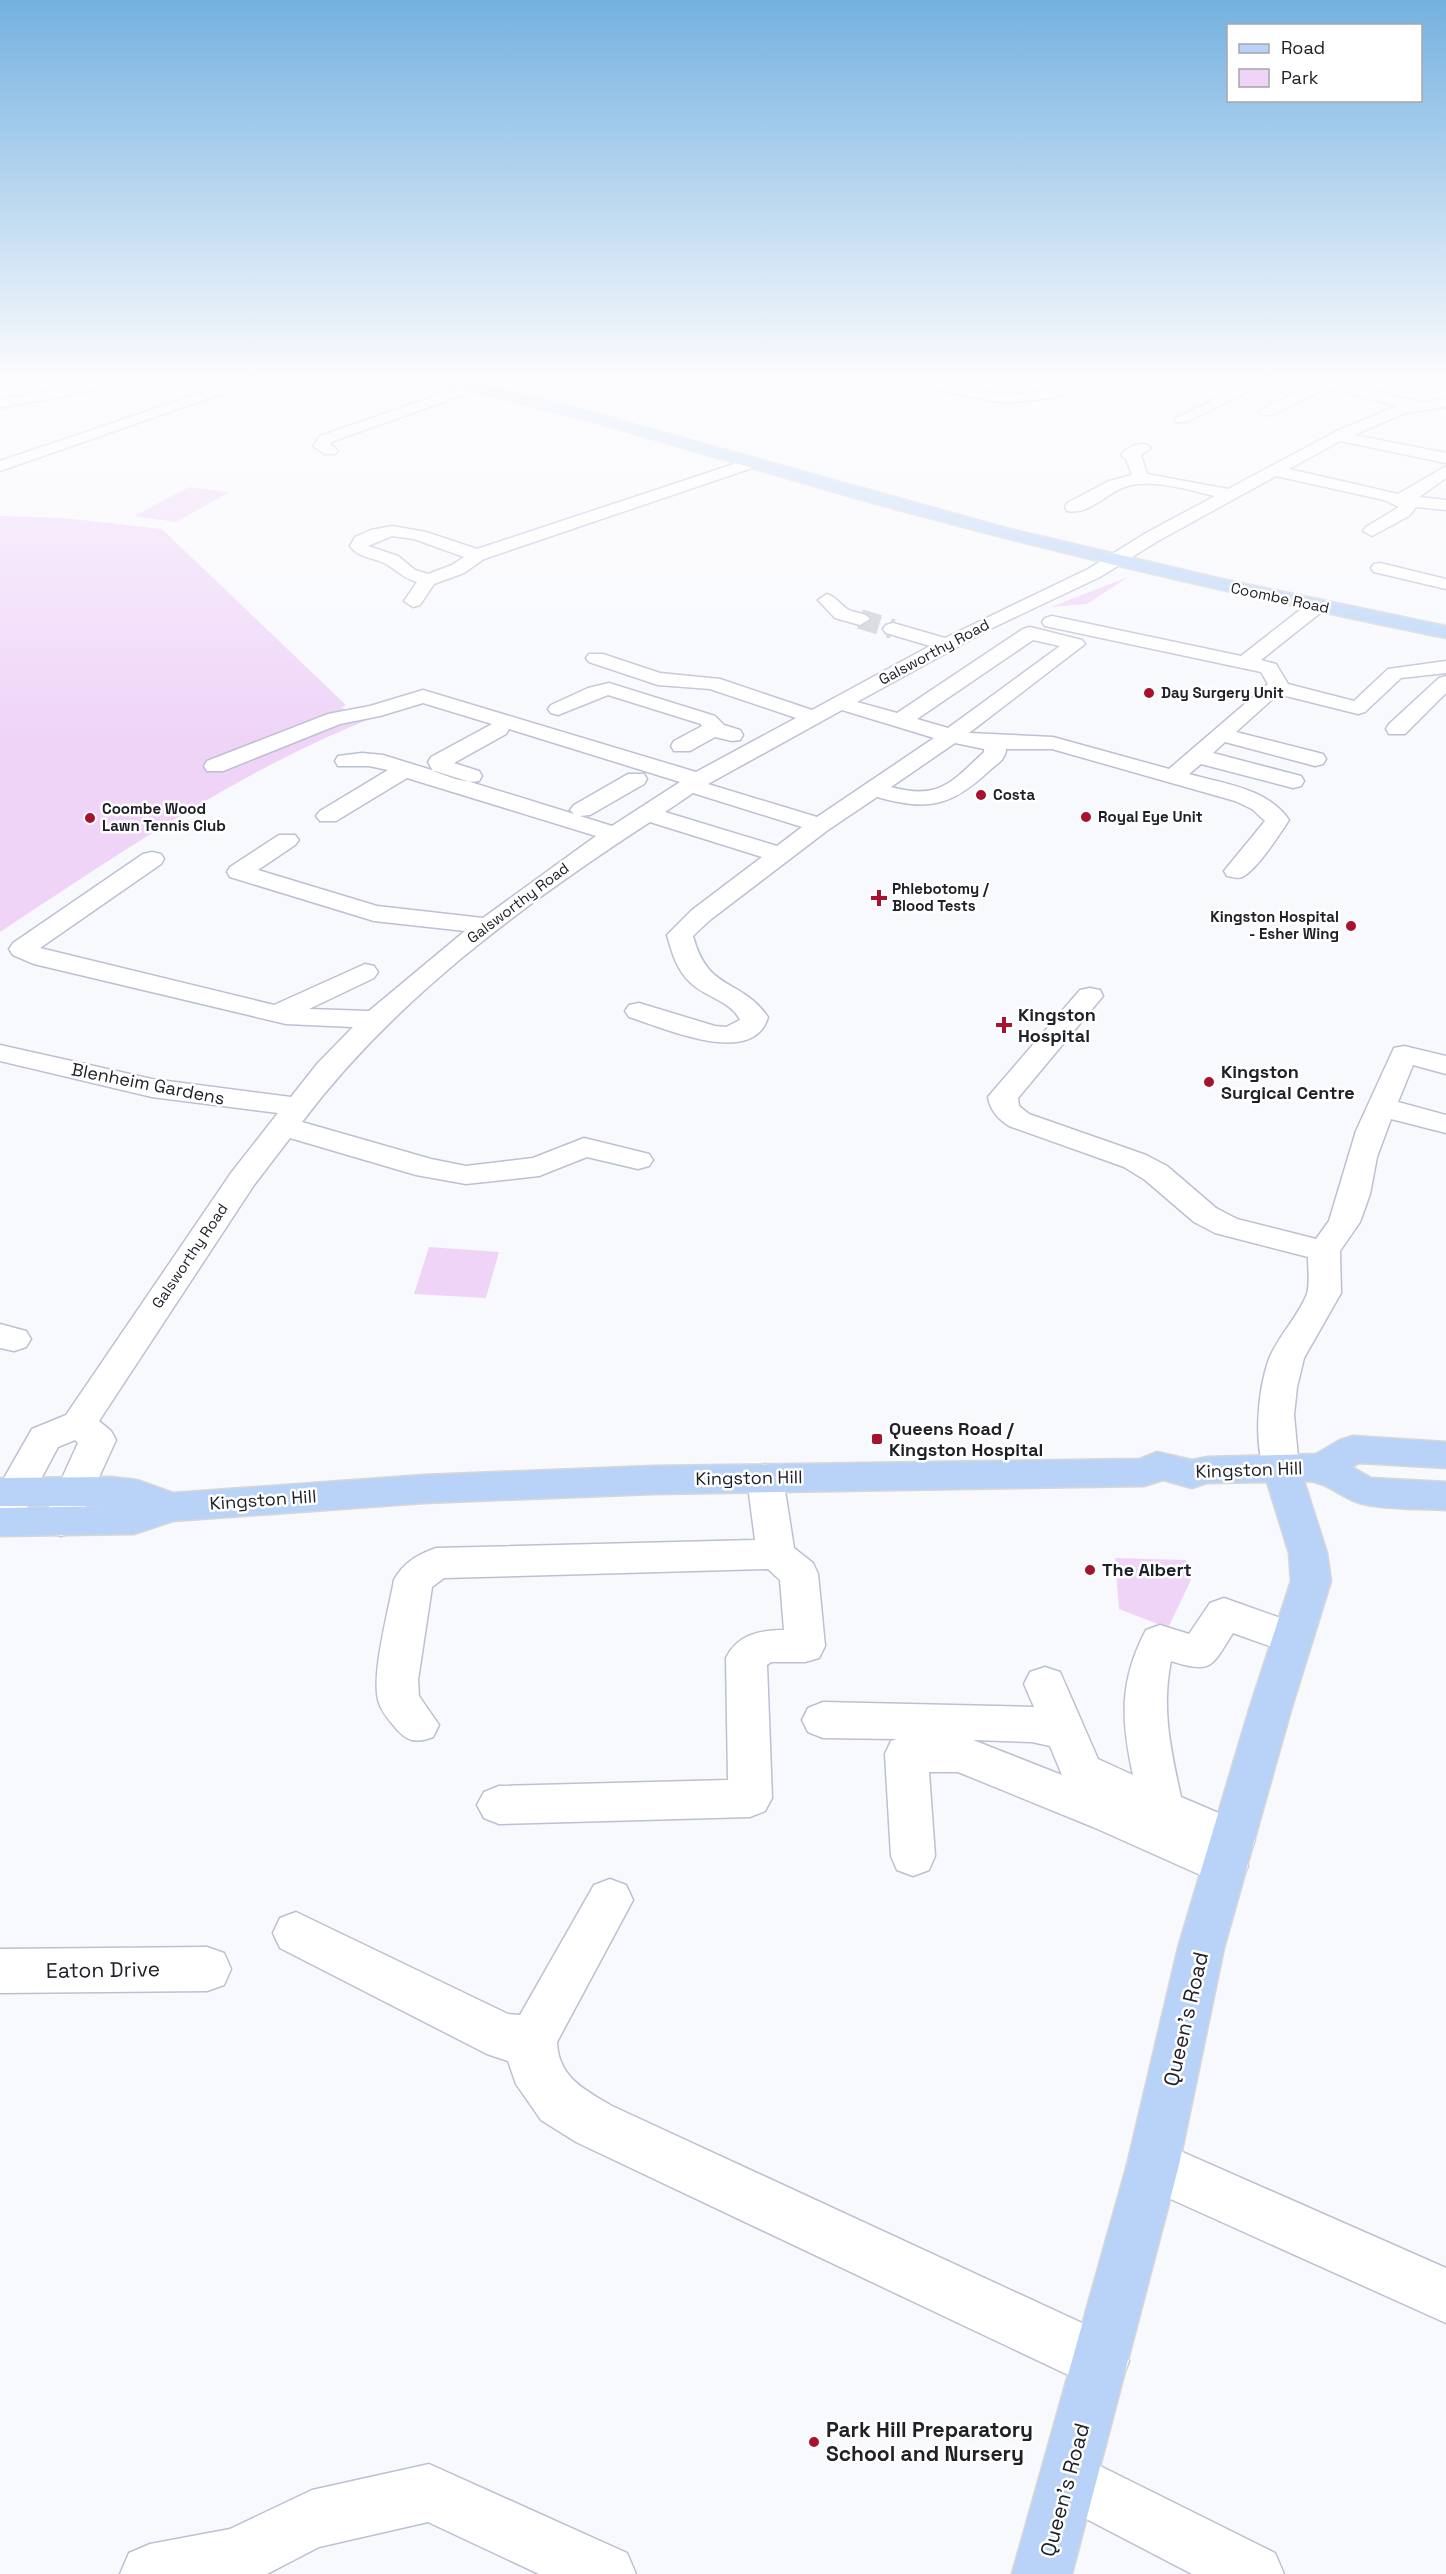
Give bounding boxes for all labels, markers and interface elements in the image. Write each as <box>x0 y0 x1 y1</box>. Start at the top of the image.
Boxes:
legend <box>1227 24 1422 102</box>
text: Road <box>1281 36 1325 59</box>
text: Park <box>1281 66 1319 89</box>
street label: Coombe Road <box>1229 578 1331 617</box>
street label: Galsworthy Road <box>875 614 992 689</box>
place label: Day Surgery Unit <box>1161 683 1284 702</box>
marker: Day Surgery Unit <box>1142 686 1156 700</box>
place label: Costa <box>993 785 1035 804</box>
marker: Costa <box>974 788 988 802</box>
place label: Coombe Wood Lawn Tennis Club <box>102 799 226 835</box>
place label: Royal Eye Unit <box>1098 807 1203 826</box>
marker: Royal Eye Unit <box>1079 810 1093 824</box>
marker: Coombe Wood Lawn Tennis Club <box>83 811 97 825</box>
street label: Galsworthy Road <box>463 858 572 947</box>
place label: Phlebotomy / Blood Tests <box>892 879 990 915</box>
marker: Phlebotomy / Blood Tests <box>870 889 888 907</box>
place label: Kingston Hospital - Esher Wing <box>1210 907 1339 943</box>
marker: Kingston Hospital - Esher Wing <box>1344 919 1358 933</box>
place label: Kingston Hospital <box>1018 1003 1096 1047</box>
marker: Kingston Hospital <box>995 1016 1013 1034</box>
street label: Blenheim Gardens <box>69 1057 227 1110</box>
place label: Kingston Surgical Centre <box>1221 1060 1355 1104</box>
marker: Kingston Surgical Centre <box>1202 1075 1216 1089</box>
street label: Galsworthy Road <box>147 1200 232 1312</box>
place label: Queens Road / Kingston Hospital <box>889 1417 1043 1461</box>
marker: Queens Road / Kingston Hospital <box>870 1432 884 1446</box>
street label: Kingston Hill <box>1195 1456 1303 1483</box>
street label: Kingston Hill <box>695 1465 803 1490</box>
street label: Kingston Hill <box>209 1484 317 1515</box>
place label: The Albert <box>1102 1558 1192 1581</box>
marker: The Albert <box>1083 1563 1097 1577</box>
street label: Queen's Road <box>1157 1949 1214 2089</box>
street label: Eaton Drive <box>46 1955 160 1984</box>
place label: Park Hill Preparatory School and Nursery <box>826 2416 1033 2467</box>
street label: Queen's Road <box>1034 2420 1095 2560</box>
marker: Park Hill Preparatory School and Nursery <box>807 2435 821 2449</box>

